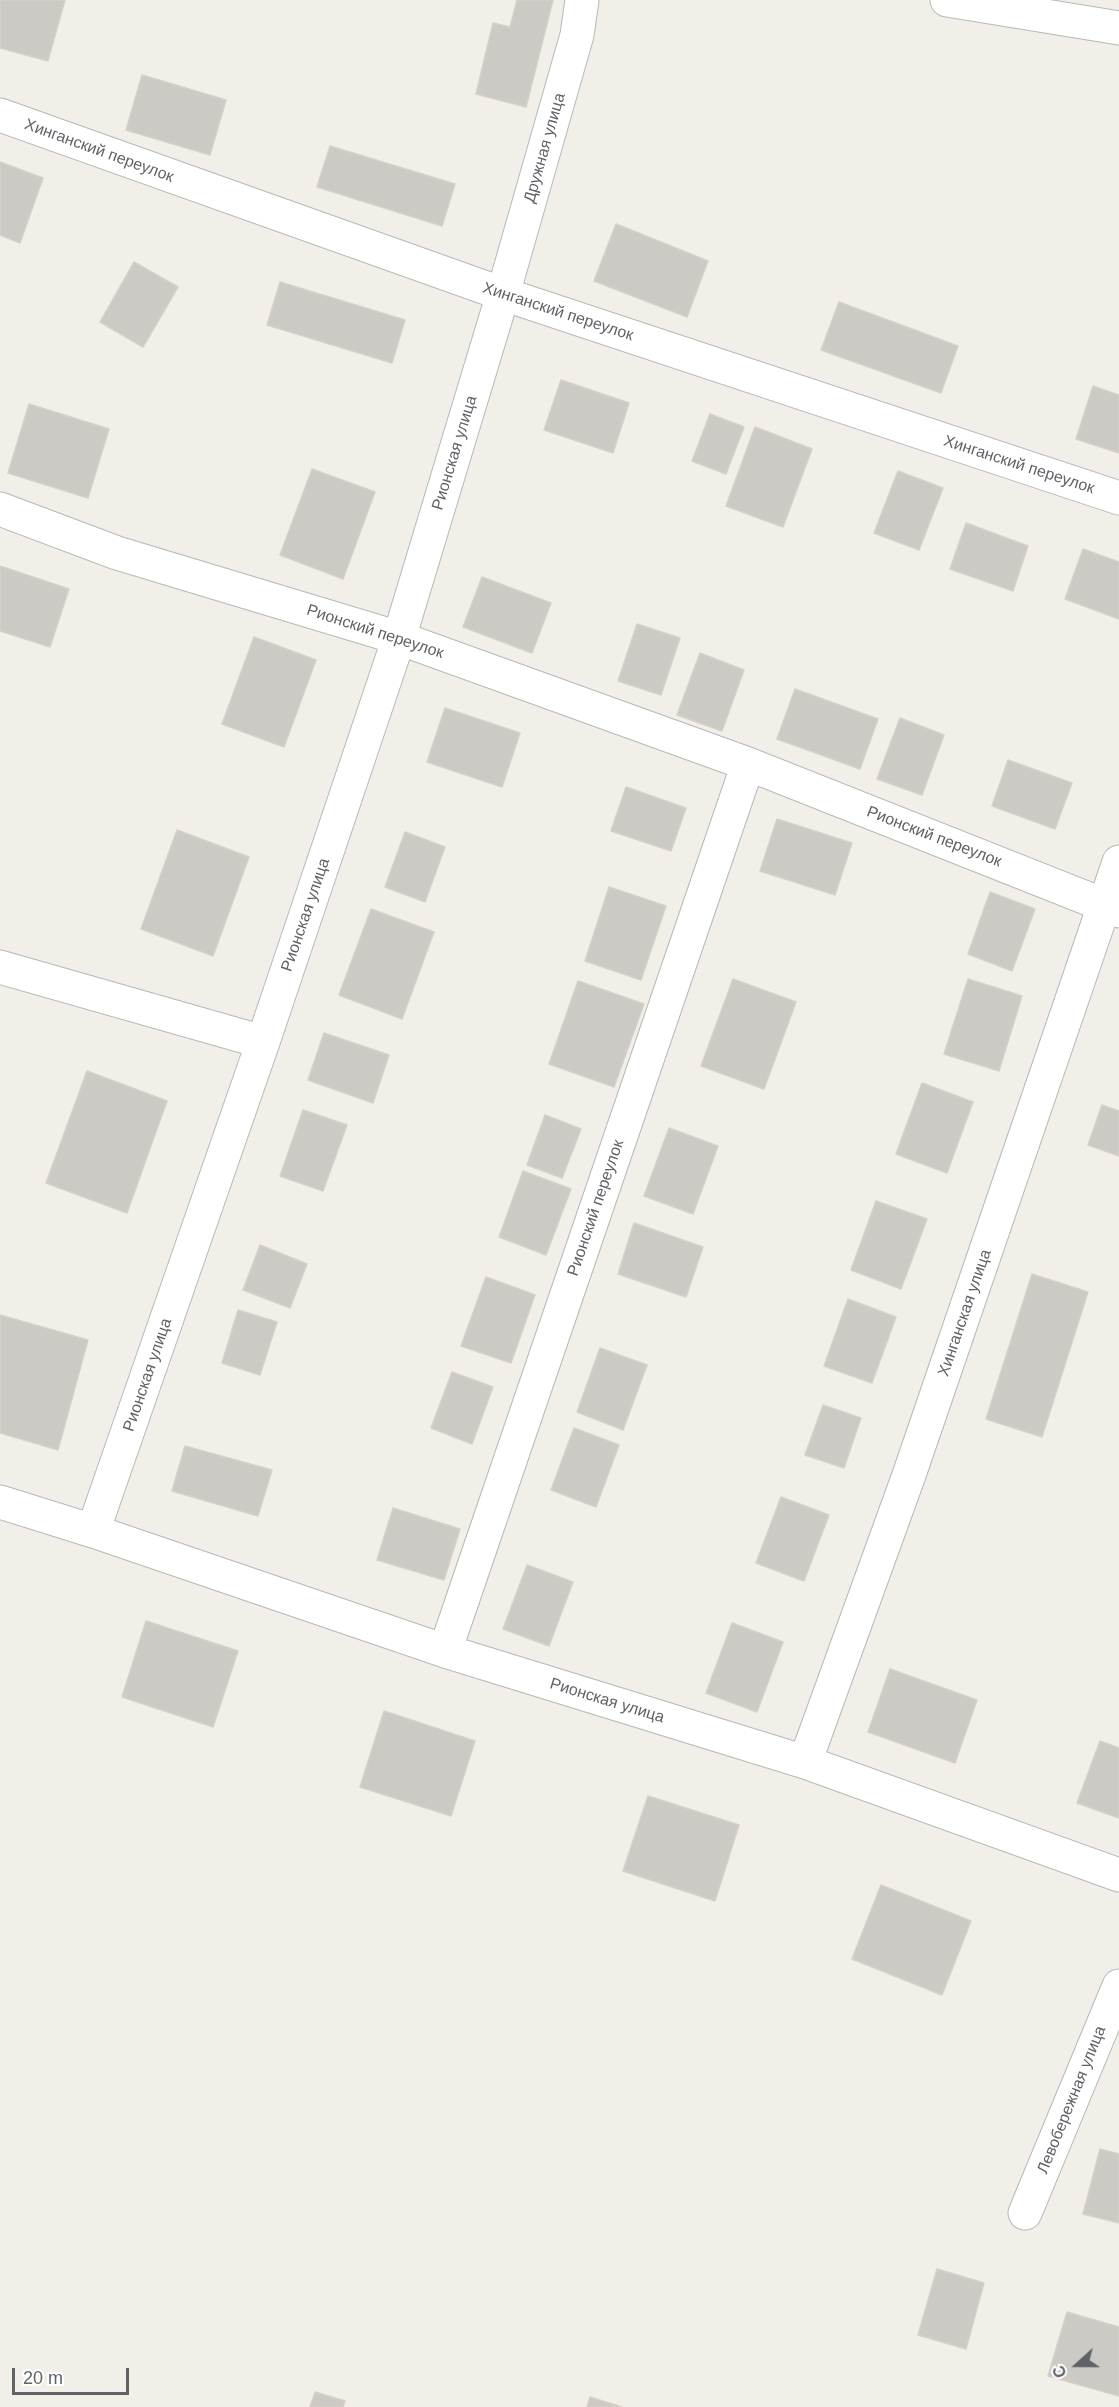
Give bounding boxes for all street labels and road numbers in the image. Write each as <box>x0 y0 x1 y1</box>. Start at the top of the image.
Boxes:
street label: Дружная улица <box>520 91 570 205</box>
street label: Хинганский переулок <box>22 115 176 187</box>
street label: Хинганский переулок <box>480 279 636 345</box>
street label: Рионская улица <box>428 393 482 513</box>
street label: Хинганский переулок <box>941 432 1097 498</box>
street label: Рионский переулок <box>304 601 446 663</box>
street label: Рионский переулок <box>864 802 1004 872</box>
street label: Рионская улица <box>278 856 334 974</box>
street label: Рионский переулок <box>564 1137 628 1279</box>
street label: Хинганская улица <box>934 1247 996 1379</box>
street label: Рионская улица <box>120 1316 176 1434</box>
street label: Рионская улица <box>547 1674 667 1728</box>
street label: Левобережная улица <box>1034 2023 1110 2177</box>

